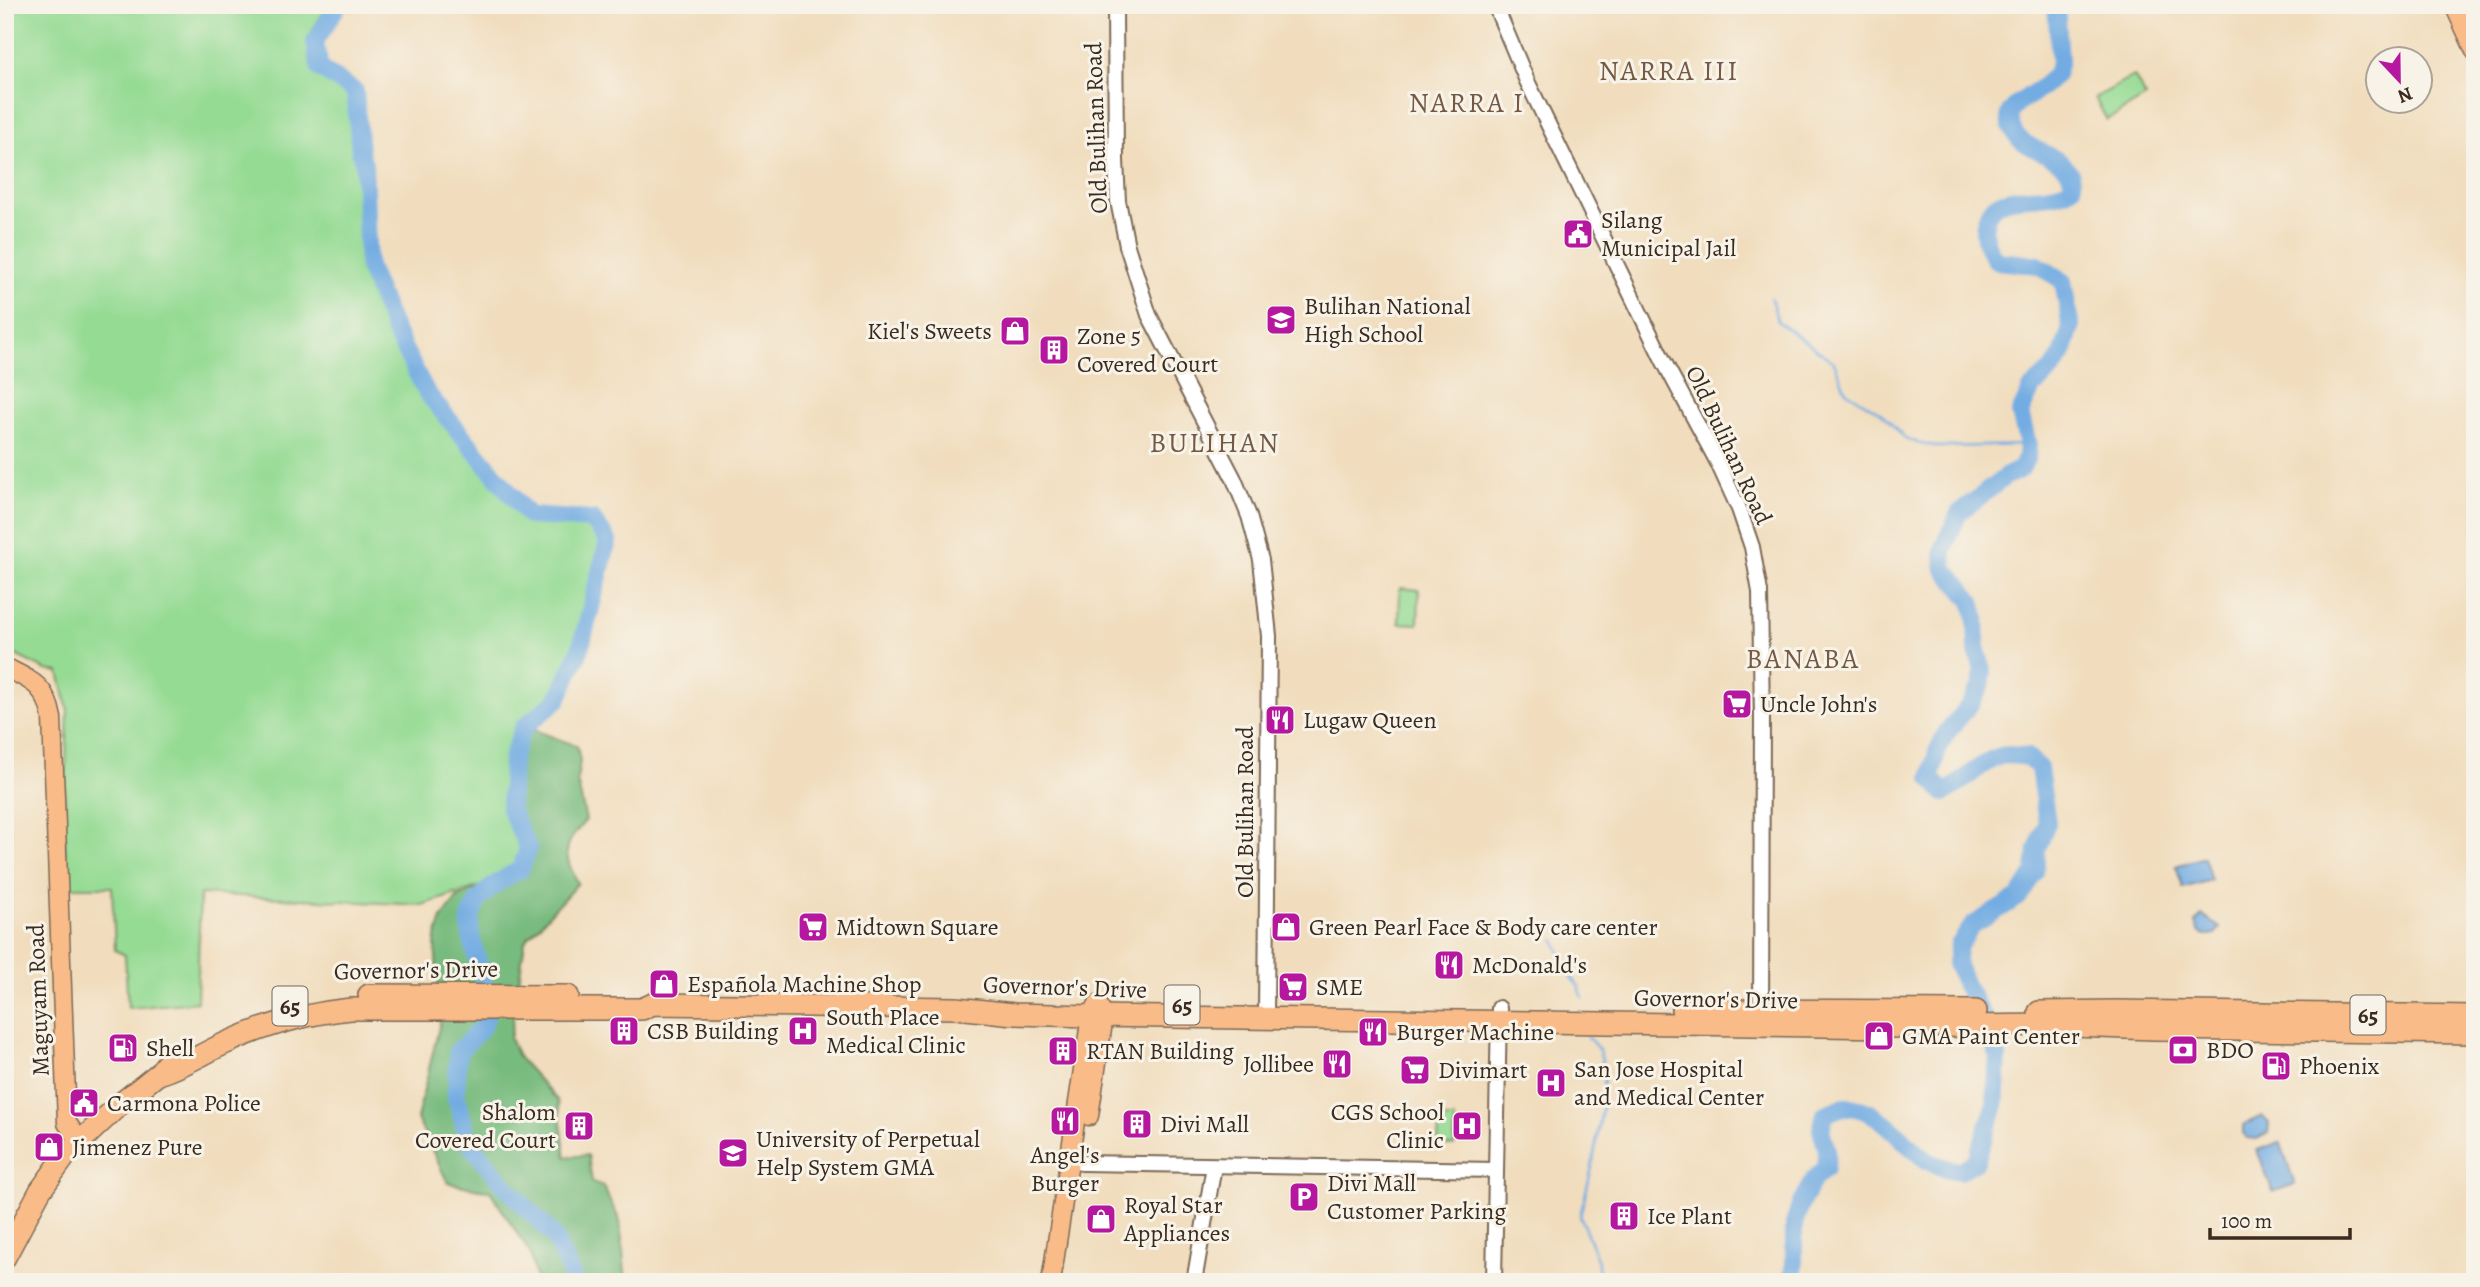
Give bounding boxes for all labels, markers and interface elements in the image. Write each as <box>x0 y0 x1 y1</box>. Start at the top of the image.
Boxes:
street label: Old Bulihan Road <box>1077 41 1115 214</box>
north arrow <box>2364 46 2434 116</box>
district label: NARRA III <box>1599 52 1739 90</box>
text: N <box>2394 80 2416 110</box>
district label: NARRA I <box>1409 84 1525 122</box>
place label: Silang Municipal Jail <box>1601 204 1736 264</box>
public building icon: Silang Municipal Jail <box>1561 217 1595 251</box>
place label: Bulihan National High School <box>1304 290 1471 350</box>
school or university icon: Bulihan National High School <box>1264 303 1298 337</box>
shop icon: Kiel's Sweets <box>998 314 1032 348</box>
place label: Kiel's Sweets <box>867 315 992 347</box>
place label: Zone 5 Covered Court <box>1077 320 1218 380</box>
building icon: Zone 5 Covered Court <box>1037 333 1071 367</box>
street label: Old Bulihan Road <box>1678 360 1780 530</box>
district label: BULIHAN <box>1150 424 1280 462</box>
district label: BANABA <box>1746 640 1860 678</box>
supermarket icon: Uncle John's <box>1720 687 1754 721</box>
place label: Uncle John's <box>1760 688 1877 720</box>
restaurant icon: Lugaw Queen <box>1263 703 1297 737</box>
place label: Lugaw Queen <box>1303 704 1437 736</box>
street label: Old Bulihan Road <box>1229 726 1261 898</box>
supermarket icon: Midtown Square <box>796 910 830 944</box>
shop icon: Green Pearl Face & Body care center <box>1269 910 1303 944</box>
place label: Midtown Square <box>836 911 999 943</box>
place label: Green Pearl Face & Body care center <box>1309 911 1658 943</box>
street label: Maguyam Road <box>19 923 57 1077</box>
restaurant icon: McDonald's <box>1432 948 1466 982</box>
place label: McDonald's <box>1472 949 1587 981</box>
street label: Governor's Drive <box>334 953 498 987</box>
shop icon: Española Machine Shop <box>647 967 681 1001</box>
place label: Española Machine Shop <box>687 968 922 1000</box>
street label: Governor's Drive <box>982 968 1148 1006</box>
supermarket icon: SME <box>1276 970 1310 1004</box>
place label: SME <box>1316 971 1363 1003</box>
street label: Governor's Drive <box>1634 982 1798 1016</box>
road number: 65 <box>1164 986 1200 1024</box>
road number: 65 <box>272 987 308 1026</box>
road number: 65 <box>2350 996 2386 1034</box>
place label: South Place Medical Clinic <box>826 1001 966 1061</box>
building icon: CSB Building <box>607 1014 641 1048</box>
hospital icon: South Place Medical Clinic <box>786 1014 820 1048</box>
place label: CSB Building <box>647 1015 779 1047</box>
restaurant icon: Burger Machine <box>1356 1015 1390 1049</box>
place label: Burger Machine <box>1396 1016 1554 1048</box>
shop icon: GMA Paint Center <box>1862 1019 1896 1053</box>
place label: GMA Paint Center <box>1902 1020 2080 1052</box>
fuel station icon: Shell <box>106 1031 140 1065</box>
place label: Shell <box>146 1032 194 1064</box>
bank icon: BDO <box>2166 1033 2200 1067</box>
building icon: RTAN Building <box>1046 1034 1080 1068</box>
place label: BDO <box>2206 1034 2254 1066</box>
place label: RTAN Building <box>1086 1035 1234 1067</box>
restaurant icon: Jollibee <box>1320 1047 1354 1081</box>
place label: Jollibee <box>1243 1048 1314 1080</box>
fuel station icon: Phoenix <box>2259 1049 2293 1083</box>
place label: Phoenix <box>2299 1050 2380 1082</box>
supermarket icon: Divimart <box>1398 1053 1432 1087</box>
place label: San Jose Hospital and Medical Center <box>1574 1053 1764 1113</box>
place label: Divimart <box>1438 1054 1527 1086</box>
hospital icon: San Jose Hospital and Medical Center <box>1534 1066 1568 1100</box>
public building icon: Carmona Police <box>67 1086 101 1120</box>
place label: Carmona Police <box>107 1087 261 1119</box>
place label: Shalom Covered Court <box>415 1096 556 1156</box>
place label: CGS School Clinic <box>1331 1096 1444 1156</box>
restaurant icon: Angel's Burger <box>1048 1104 1082 1138</box>
building icon: Divi Mall <box>1120 1107 1154 1141</box>
place label: Divi Mall <box>1160 1108 1249 1140</box>
building icon: Shalom Covered Court <box>562 1109 596 1143</box>
hospital icon: CGS School Clinic <box>1450 1109 1484 1143</box>
place label: University of Perpetual Help System GMA <box>756 1123 980 1183</box>
shop icon: Jimenez Pure <box>32 1130 66 1164</box>
place label: Jimenez Pure <box>72 1131 202 1163</box>
school or university icon: University of Perpetual Help System GMA <box>716 1136 750 1170</box>
place label: Angel's Burger <box>1029 1139 1100 1199</box>
place label: Divi Mall Customer Parking <box>1327 1167 1506 1227</box>
parking icon: Divi Mall Customer Parking <box>1287 1180 1321 1214</box>
place label: Royal Star Appliances <box>1123 1189 1230 1249</box>
scale bar <box>2210 1196 2350 1240</box>
building icon: Ice Plant <box>1607 1199 1641 1233</box>
place label: Ice Plant <box>1647 1200 1732 1232</box>
shop icon: Royal Star Appliances <box>1084 1202 1118 1236</box>
text: 100 m <box>2221 1207 2272 1235</box>

